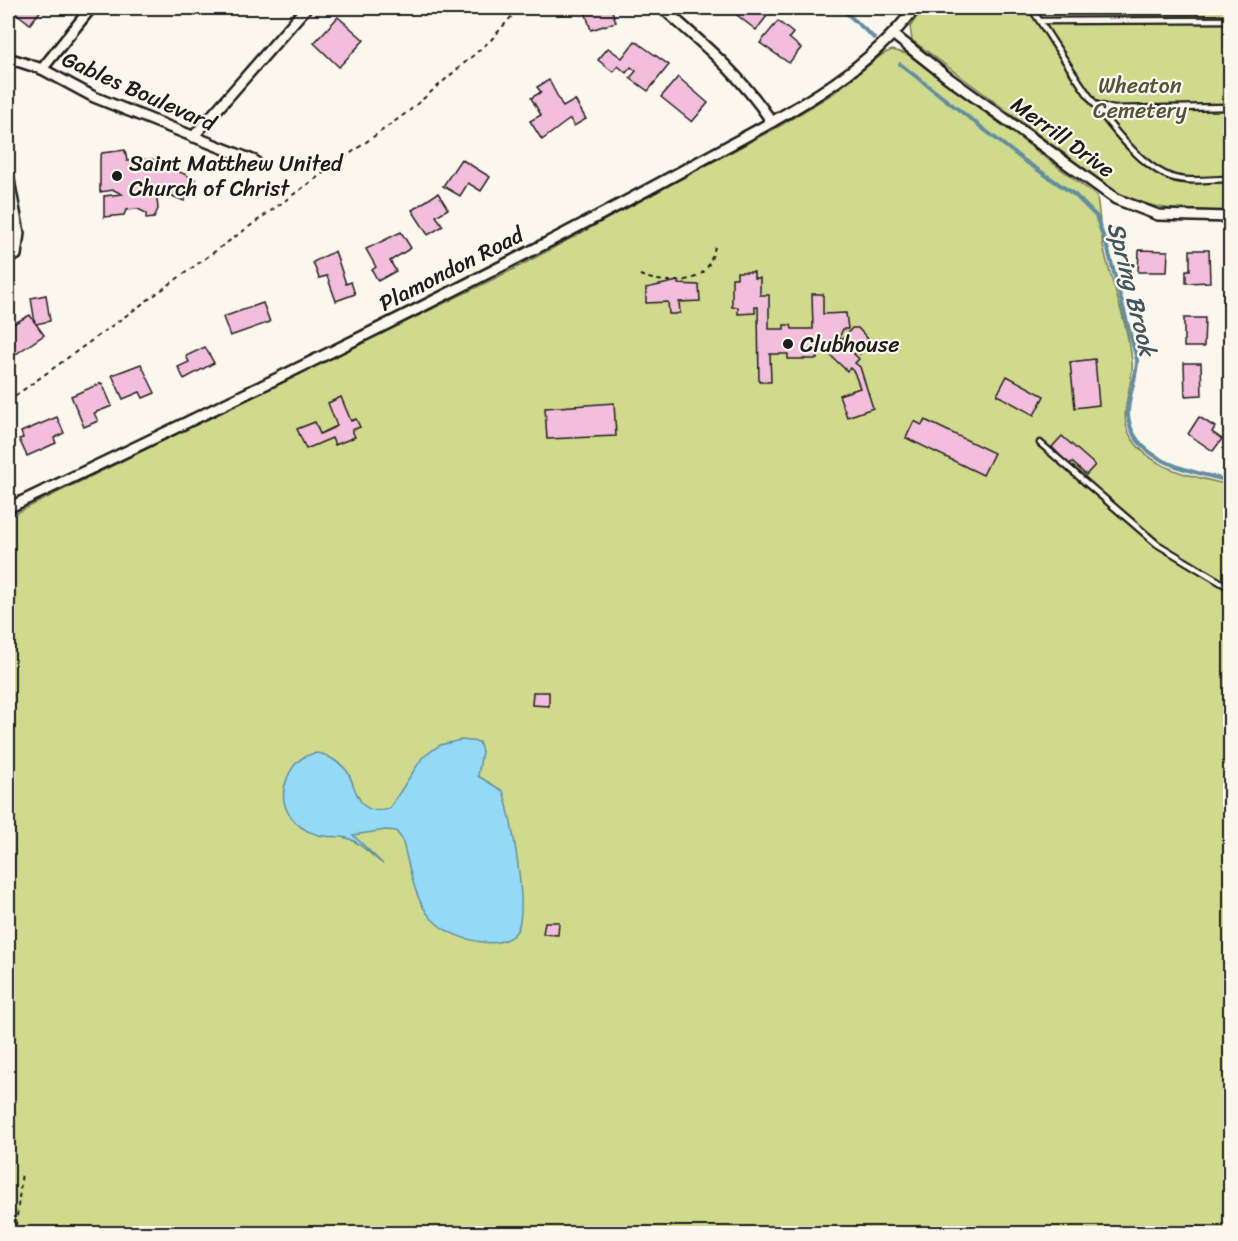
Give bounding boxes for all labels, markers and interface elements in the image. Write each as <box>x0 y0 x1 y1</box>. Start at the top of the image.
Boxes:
street label: Gables Boulevard <box>56 40 224 143</box>
park label: Wheaton Cemetery <box>1093 66 1188 130</box>
street label: Merrill Drive <box>1002 86 1124 188</box>
place label: Saint Matthew United Church of Christ <box>129 144 344 208</box>
marker: Saint Matthew United Church of Christ <box>110 169 124 183</box>
street label: Plamondon Road <box>372 215 531 322</box>
water label: Spring Brook <box>1095 217 1169 362</box>
place label: Clubhouse <box>800 325 899 364</box>
marker: Clubhouse <box>781 337 795 351</box>

